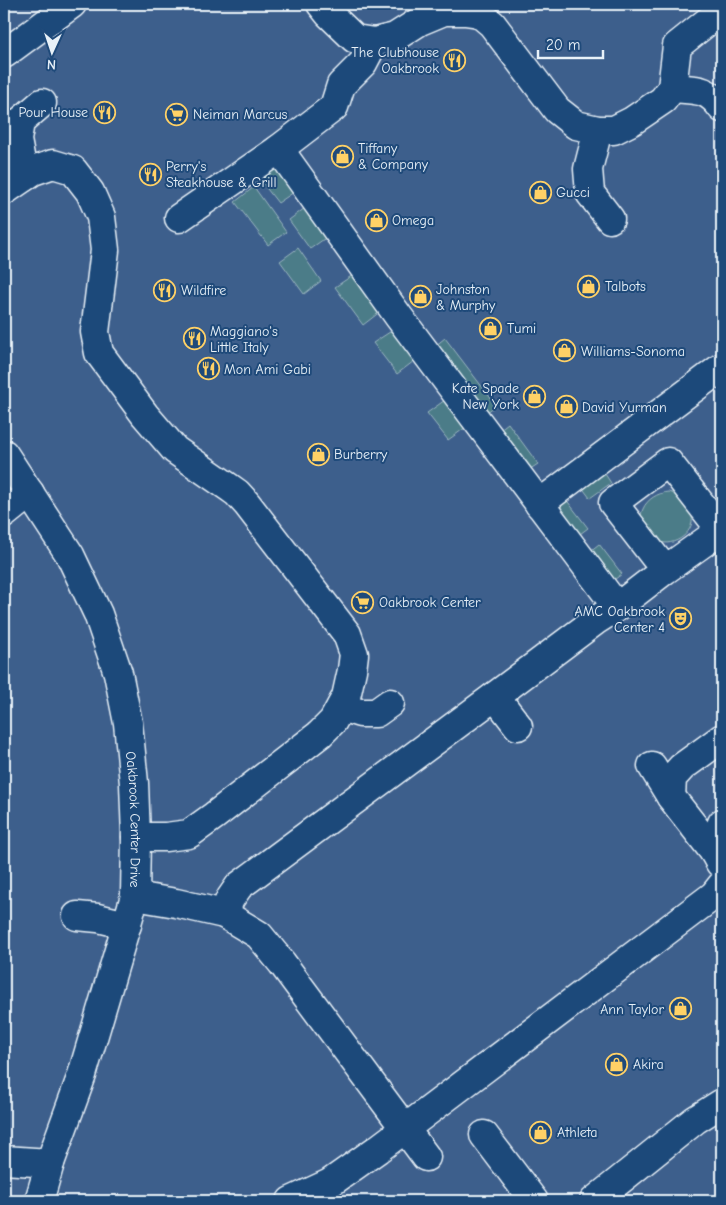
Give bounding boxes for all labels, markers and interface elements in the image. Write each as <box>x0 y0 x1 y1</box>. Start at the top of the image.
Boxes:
north arrow <box>28 28 78 78</box>
scale bar <box>538 28 604 60</box>
text: 20 m <box>546 36 580 54</box>
place label: The Clubhouse Oakbrook <box>351 44 439 77</box>
restaurant icon: The Clubhouse Oakbrook <box>443 48 467 72</box>
text: N <box>46 56 56 73</box>
restaurant icon: Pour House <box>92 100 116 124</box>
supermarket icon: Neiman Marcus <box>165 102 189 126</box>
place label: Pour House <box>18 104 88 121</box>
place label: Neiman Marcus <box>193 106 288 123</box>
place label: Tiffany & Company <box>358 140 429 173</box>
shop icon: Tiffany & Company <box>330 144 354 168</box>
place label: Perry's Steakhouse & Grill <box>166 158 276 191</box>
restaurant icon: Perry's Steakhouse & Grill <box>138 162 162 186</box>
shop icon: Gucci <box>528 180 552 204</box>
place label: Gucci <box>556 184 590 201</box>
shop icon: Omega <box>364 208 388 232</box>
place label: Omega <box>392 212 434 229</box>
shop icon: Talbots <box>577 274 601 298</box>
restaurant icon: Wildfire <box>153 278 177 302</box>
place label: Talbots <box>605 278 646 295</box>
place label: Johnston & Murphy <box>436 281 496 314</box>
place label: Wildfire <box>181 282 226 299</box>
shop icon: Johnston & Murphy <box>408 285 432 309</box>
shop icon: Tumi <box>479 316 503 340</box>
place label: Tumi <box>507 320 536 337</box>
place label: Maggiano's Little Italy <box>210 323 278 356</box>
restaurant icon: Maggiano's Little Italy <box>182 327 206 351</box>
shop icon: Williams-Sonoma <box>553 339 577 363</box>
place label: Williams-Sonoma <box>581 343 685 360</box>
restaurant icon: Mon Ami Gabi <box>196 357 220 381</box>
place label: Mon Ami Gabi <box>224 361 311 378</box>
place label: Kate Spade New York <box>452 380 519 413</box>
shop icon: Kate Spade New York <box>523 384 547 408</box>
shop icon: David Yurman <box>554 395 578 419</box>
place label: David Yurman <box>582 399 667 416</box>
shop icon: Burberry <box>306 442 330 466</box>
place label: Burberry <box>334 446 388 463</box>
supermarket icon: Oakbrook Center <box>351 590 375 614</box>
place label: Oakbrook Center <box>379 594 481 611</box>
place label: AMC Oakbrook Center 4 <box>575 603 665 636</box>
theatre icon: AMC Oakbrook Center 4 <box>669 607 693 631</box>
street label: Oakbrook Center Drive <box>122 750 145 888</box>
shop icon: Ann Taylor <box>668 997 692 1021</box>
place label: Ann Taylor <box>600 1001 664 1018</box>
shop icon: Akira <box>605 1052 629 1076</box>
place label: Akira <box>633 1056 664 1073</box>
shop icon: Athleta <box>529 1120 553 1144</box>
place label: Athleta <box>557 1124 598 1141</box>

